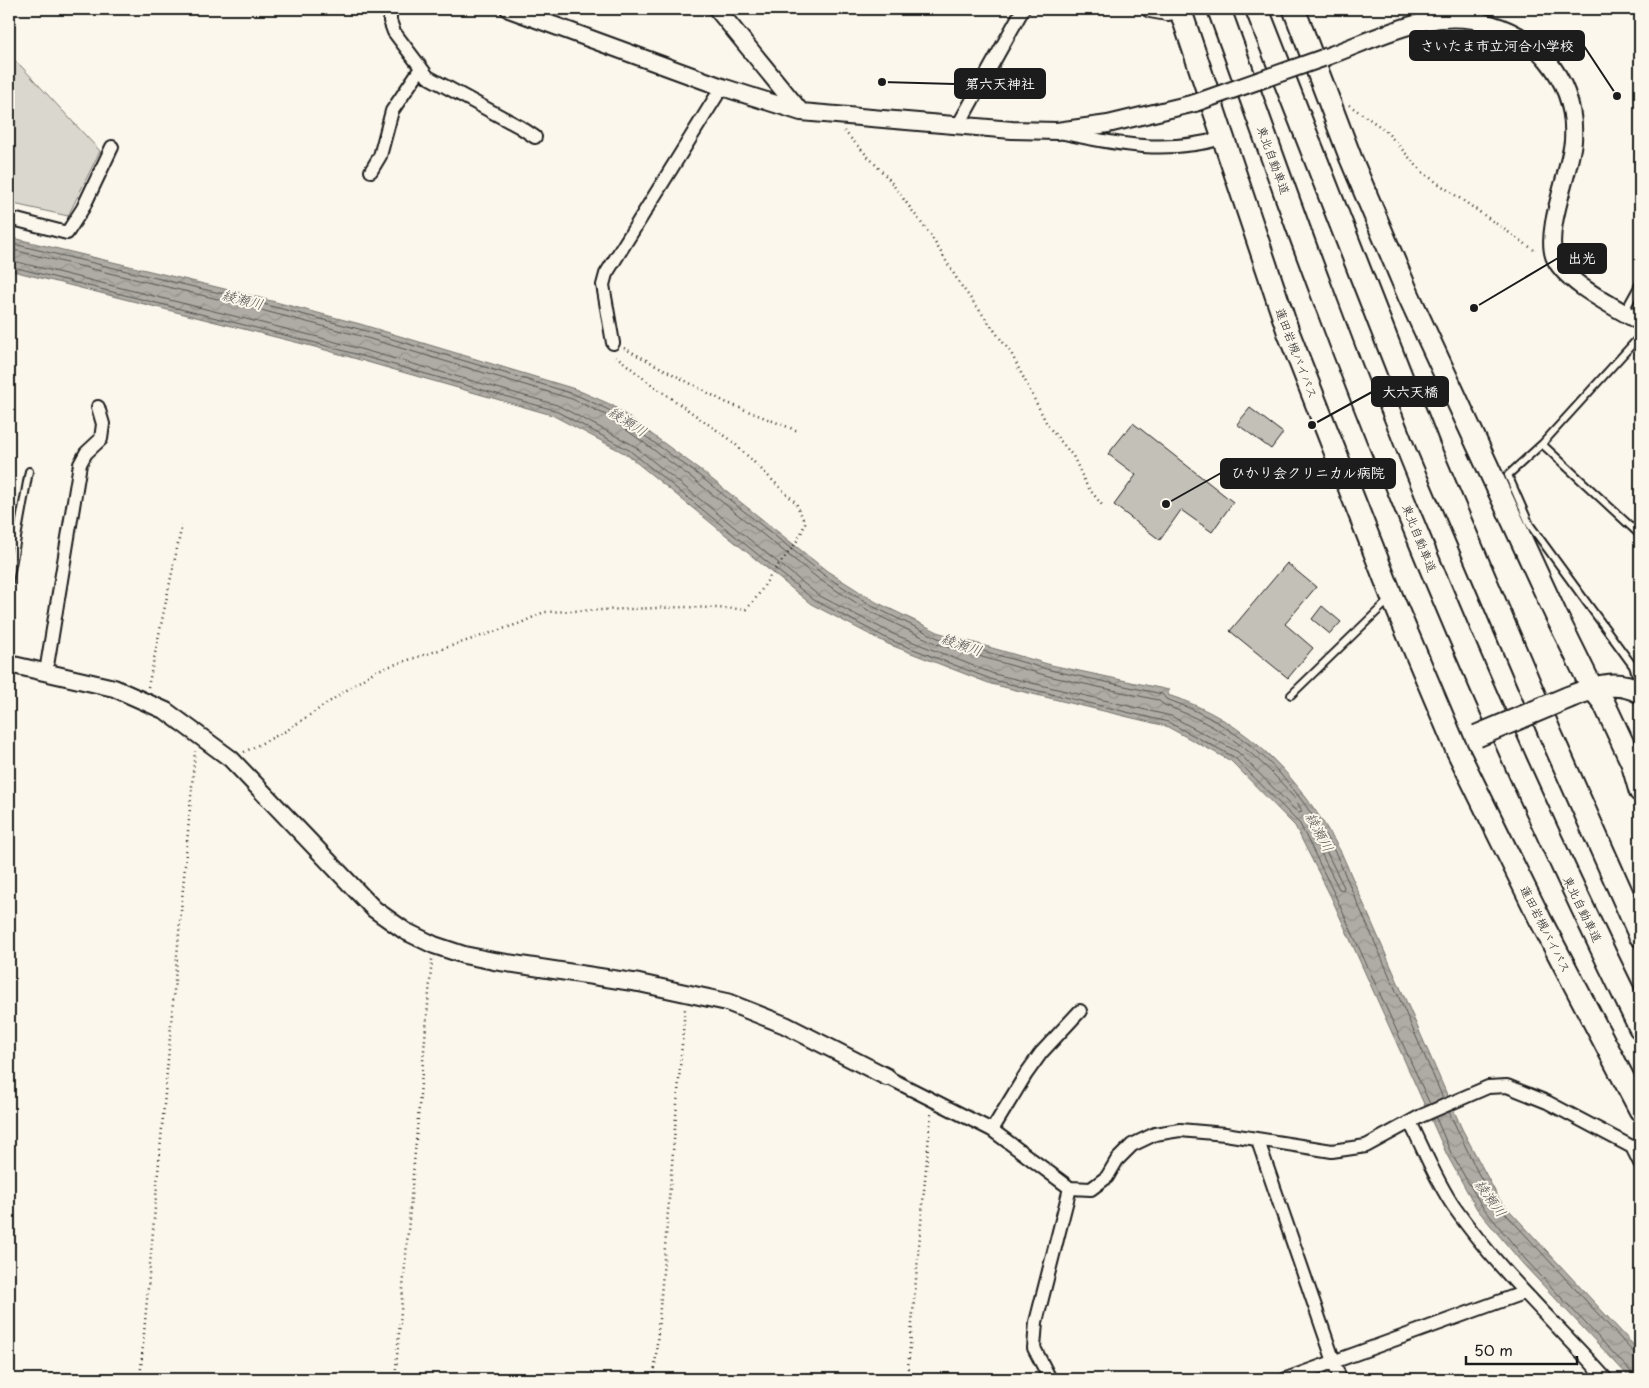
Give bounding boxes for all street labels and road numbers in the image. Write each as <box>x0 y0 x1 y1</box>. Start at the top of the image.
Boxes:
street label: 東北自動車道 <box>1253 123 1295 197</box>
street label: 蓮田岩槻バイパス <box>1271 305 1323 401</box>
street label: 東北自動車道 <box>1398 501 1442 575</box>
street label: 東北自動車道 <box>1559 873 1607 945</box>
street label: 蓮田岩槻バイパス <box>1516 882 1576 976</box>

